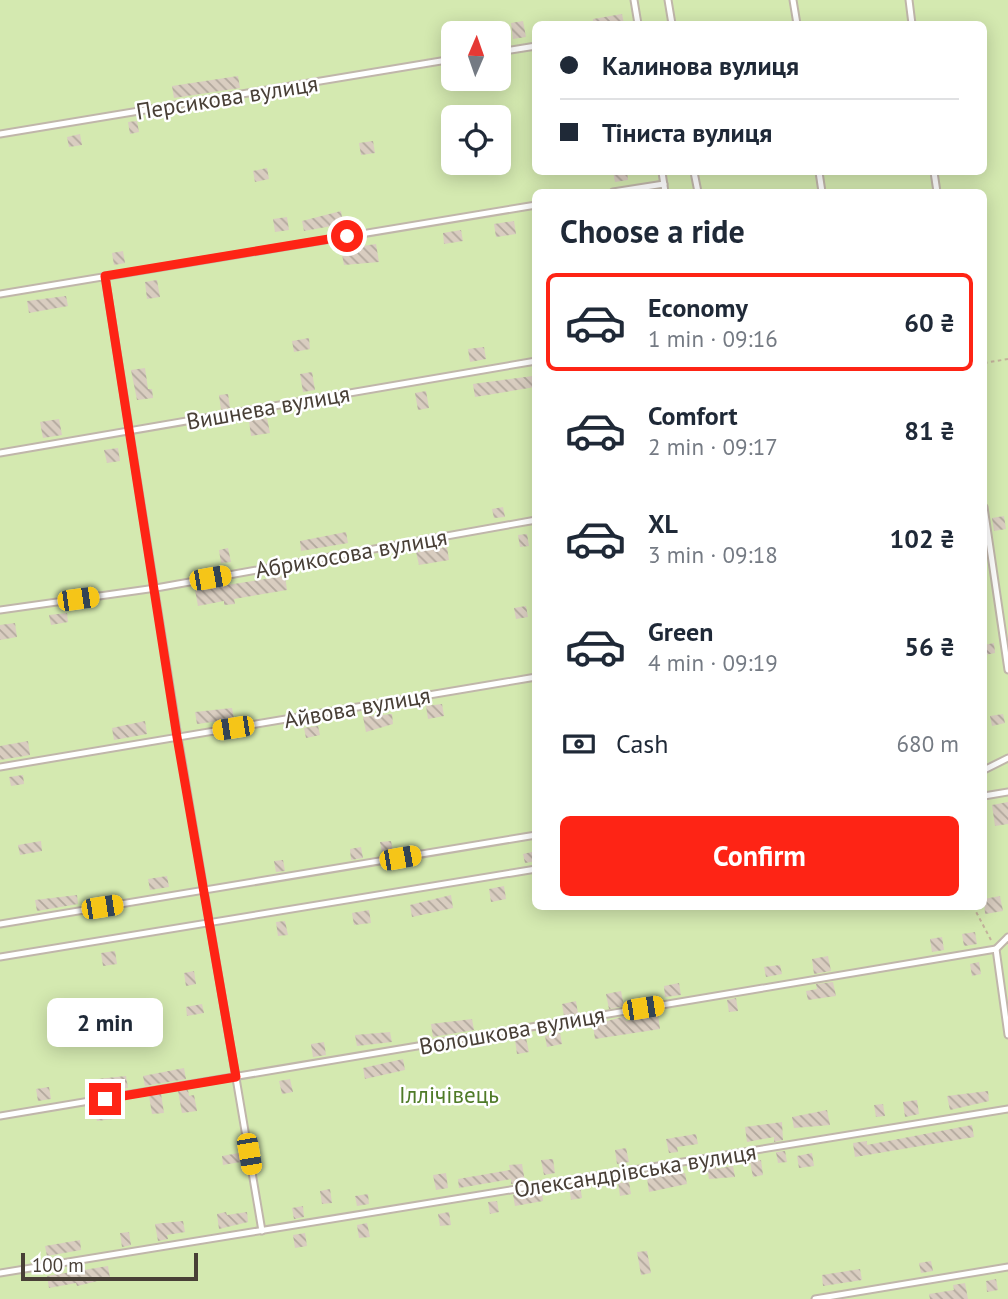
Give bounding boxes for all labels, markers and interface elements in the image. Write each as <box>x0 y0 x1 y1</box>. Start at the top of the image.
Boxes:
north arrow <box>441 21 511 91</box>
map controls <box>441 21 511 175</box>
text: Калинова вулиця <box>602 49 799 82</box>
street label: Персикова вулиця <box>134 68 320 126</box>
button: locate <box>441 105 511 175</box>
text: Тіниста вулиця <box>602 116 772 149</box>
text: Choose a ride <box>560 210 745 252</box>
route start <box>331 220 363 252</box>
icon: car <box>564 291 627 354</box>
text: Economy <box>648 291 748 324</box>
text: 60 ₴ <box>904 306 955 339</box>
text: 1 min · 09:16 <box>648 324 778 353</box>
street label: Вишнева вулиця <box>184 378 352 436</box>
icon: car <box>564 399 627 462</box>
text: Comfort <box>648 399 738 432</box>
text: 81 ₴ <box>904 414 955 447</box>
text: 2 min · 09:17 <box>648 432 778 461</box>
icon: car <box>564 507 627 570</box>
text: XL <box>648 507 678 540</box>
street label: Абрикосова вулиця <box>253 522 449 584</box>
text: 102 ₴ <box>889 522 955 555</box>
text: 3 min · 09:18 <box>648 540 778 569</box>
car <box>188 564 233 592</box>
car <box>56 586 101 612</box>
icon: car <box>564 615 627 678</box>
text: Green <box>648 615 713 648</box>
text: 56 ₴ <box>904 630 955 663</box>
text: 4 min · 09:19 <box>648 648 778 677</box>
street label: Айвова вулиця <box>281 680 433 734</box>
car <box>211 714 256 742</box>
icon: cash <box>560 725 598 763</box>
text: Cash <box>616 727 668 760</box>
text: 680 m <box>897 729 959 758</box>
button: Confirm <box>560 816 959 896</box>
car <box>378 844 423 872</box>
car <box>80 893 125 921</box>
car <box>621 994 666 1022</box>
callout: 2 min <box>47 998 163 1046</box>
street label: Волошкова вулиця <box>417 999 607 1061</box>
text: 2 min <box>77 1008 133 1037</box>
park label: Іллічівець <box>399 1080 499 1109</box>
route end <box>89 1083 121 1115</box>
car <box>236 1131 263 1177</box>
street label: Олександрівська вулиця <box>512 1137 758 1203</box>
scale bar <box>21 1250 198 1282</box>
text: 100 m <box>32 1253 84 1277</box>

